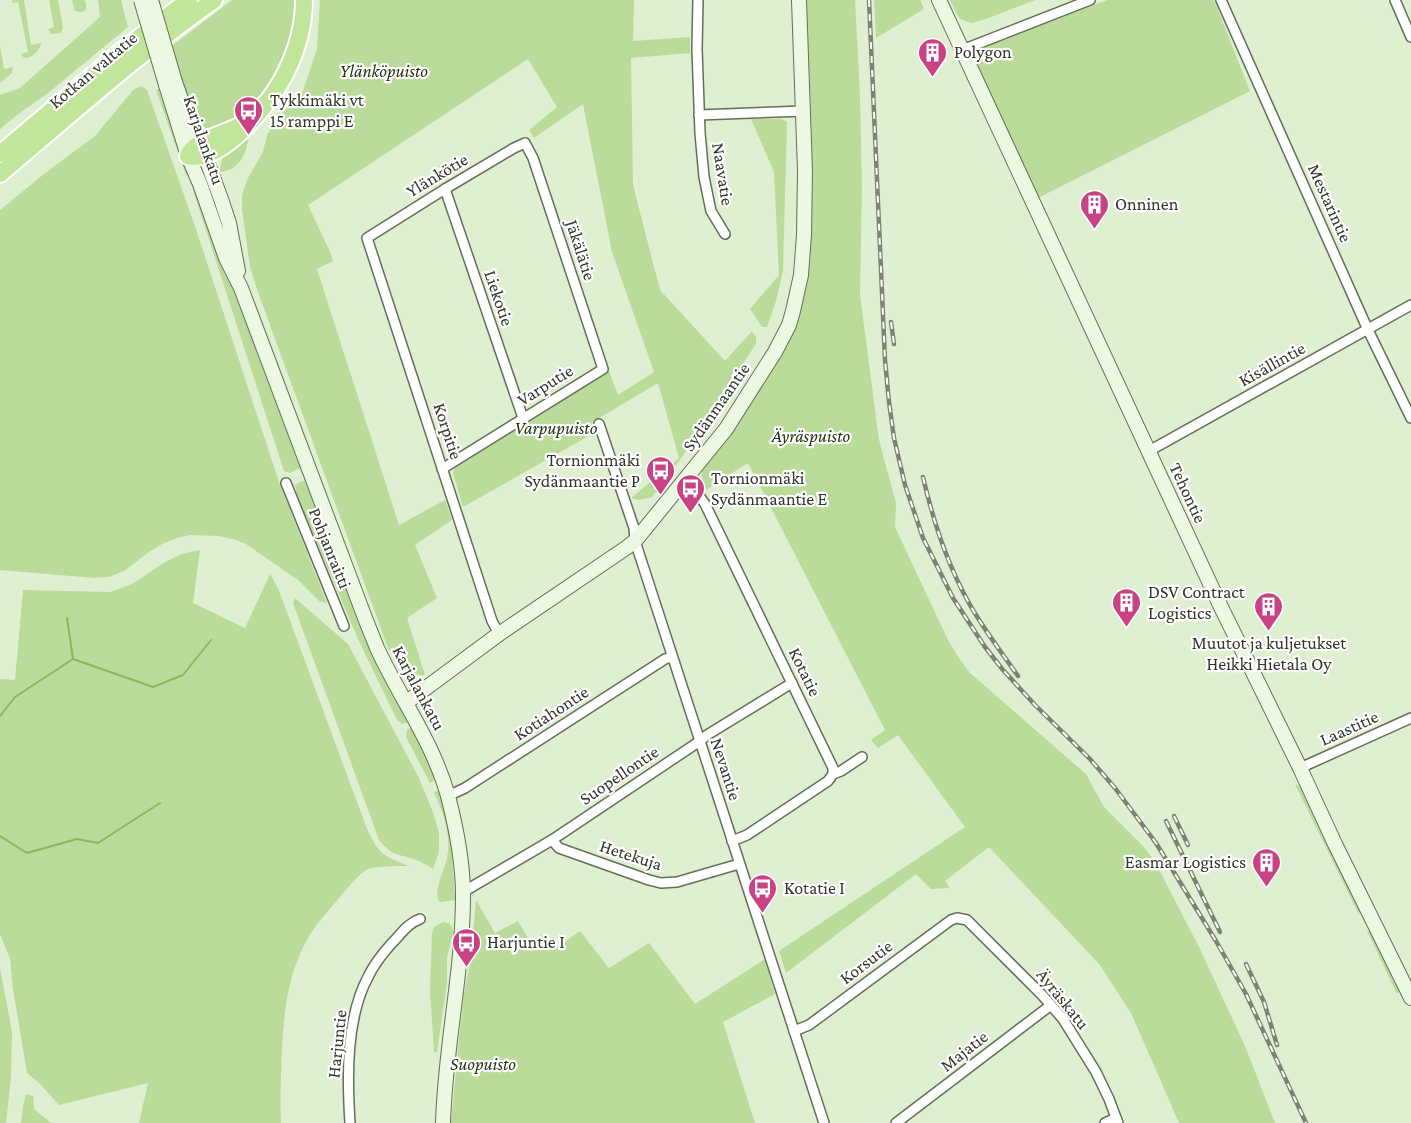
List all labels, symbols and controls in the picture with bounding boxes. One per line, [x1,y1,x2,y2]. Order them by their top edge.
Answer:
street label: Kotkan valtatie [45,27,141,113]
building icon: Polygon [917,36,949,78]
place label: Polygon [954,42,1012,62]
park label: Ylänköpuisto [340,61,428,81]
place label: Tykkimäki vt 15 ramppi E [270,90,365,131]
street label: Karjalankatu [179,93,229,188]
bus stop icon: Tykkimäki vt 15 ramppi E [233,94,265,136]
street label: Naavatie [708,141,738,207]
street label: Ylänkötie [403,149,471,201]
street label: Mestarintie [1304,161,1356,245]
building icon: Onninen [1078,188,1110,230]
place label: Onninen [1115,194,1179,214]
street label: Jäkälätie [561,215,600,283]
street label: Liekotie [480,268,518,329]
street label: Kisällintie [1235,338,1309,390]
street label: Sydänmaantie [678,359,754,455]
street label: Varputie [514,360,577,410]
street label: Korpitie [429,400,467,462]
park label: Varpupuisto [515,418,598,438]
park label: Äyräspuisto [771,426,850,446]
place label: Tornionmäki Sydänmaantie P [524,450,640,491]
bus stop icon: Tornionmäki Sydänmaantie P [645,454,677,496]
street label: Tehontie [1165,460,1211,526]
place label: Tornionmäki Sydänmaantie E [711,468,828,509]
bus stop icon: Tornionmäki Sydänmaantie E [674,472,706,514]
street label: Pohjanraitti [304,505,355,592]
place label: DSV Contract Logistics [1148,582,1246,623]
building icon: DSV Contract Logistics [1111,586,1143,628]
building icon: Muutot ja kuljetukset Heikki Hietala Oy [1253,590,1285,632]
place label: Muutot ja kuljetukset Heikki Hietala Oy [1192,633,1347,674]
street label: Karjalankatu [388,642,450,735]
street label: Kotatie [785,644,825,700]
street label: Kotiahontie [510,681,592,745]
street label: Laastitie [1317,706,1381,750]
street label: Nevantie [707,735,745,803]
street label: Suopellontie [576,741,662,809]
street label: Hetekuja [597,836,665,875]
building icon: Easmar Logistics [1251,846,1283,888]
place label: Easmar Logistics [1125,852,1246,872]
bus stop icon: Kotatie I [747,872,779,914]
place label: Kotatie I [784,878,845,898]
bus stop icon: Harjuntie I [450,926,482,968]
place label: Harjuntie I [487,932,565,953]
street label: Korsutie [836,936,896,988]
street label: Äyräskatu [1033,965,1094,1034]
street label: Harjuntie [323,1009,352,1079]
street label: Majatie [936,1026,992,1076]
park label: Suopuisto [450,1054,516,1074]

